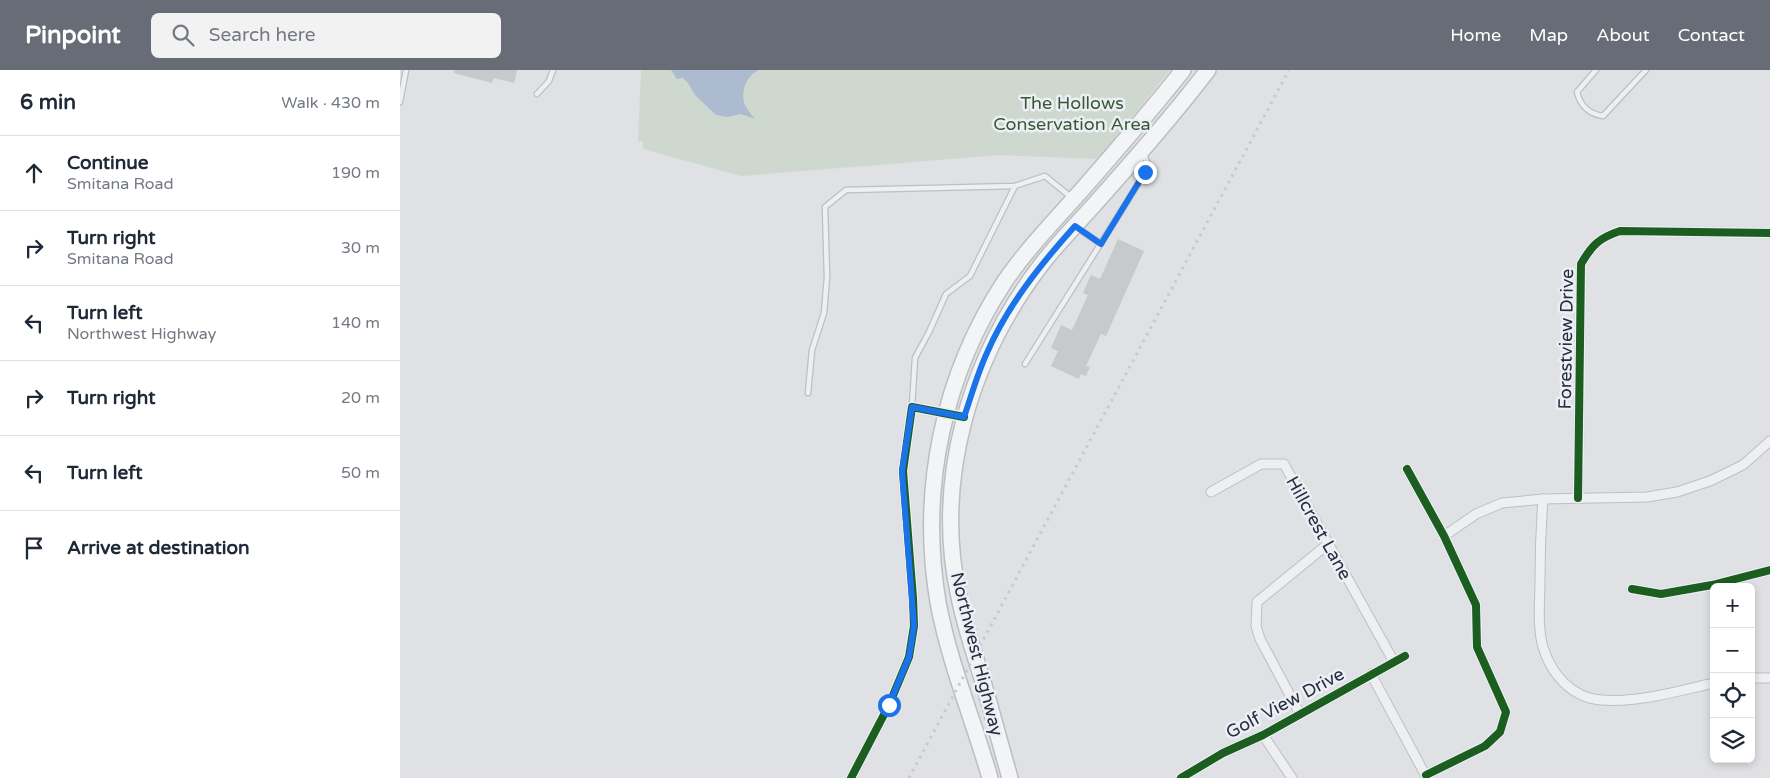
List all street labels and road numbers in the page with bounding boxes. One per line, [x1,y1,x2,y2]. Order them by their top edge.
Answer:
street label: Forestview Drive [1554,268,1578,410]
street label: Hillcrest Lane [1281,472,1357,584]
street label: Northwest Highway [946,570,1008,738]
street label: Golf View Drive [1222,663,1348,743]

